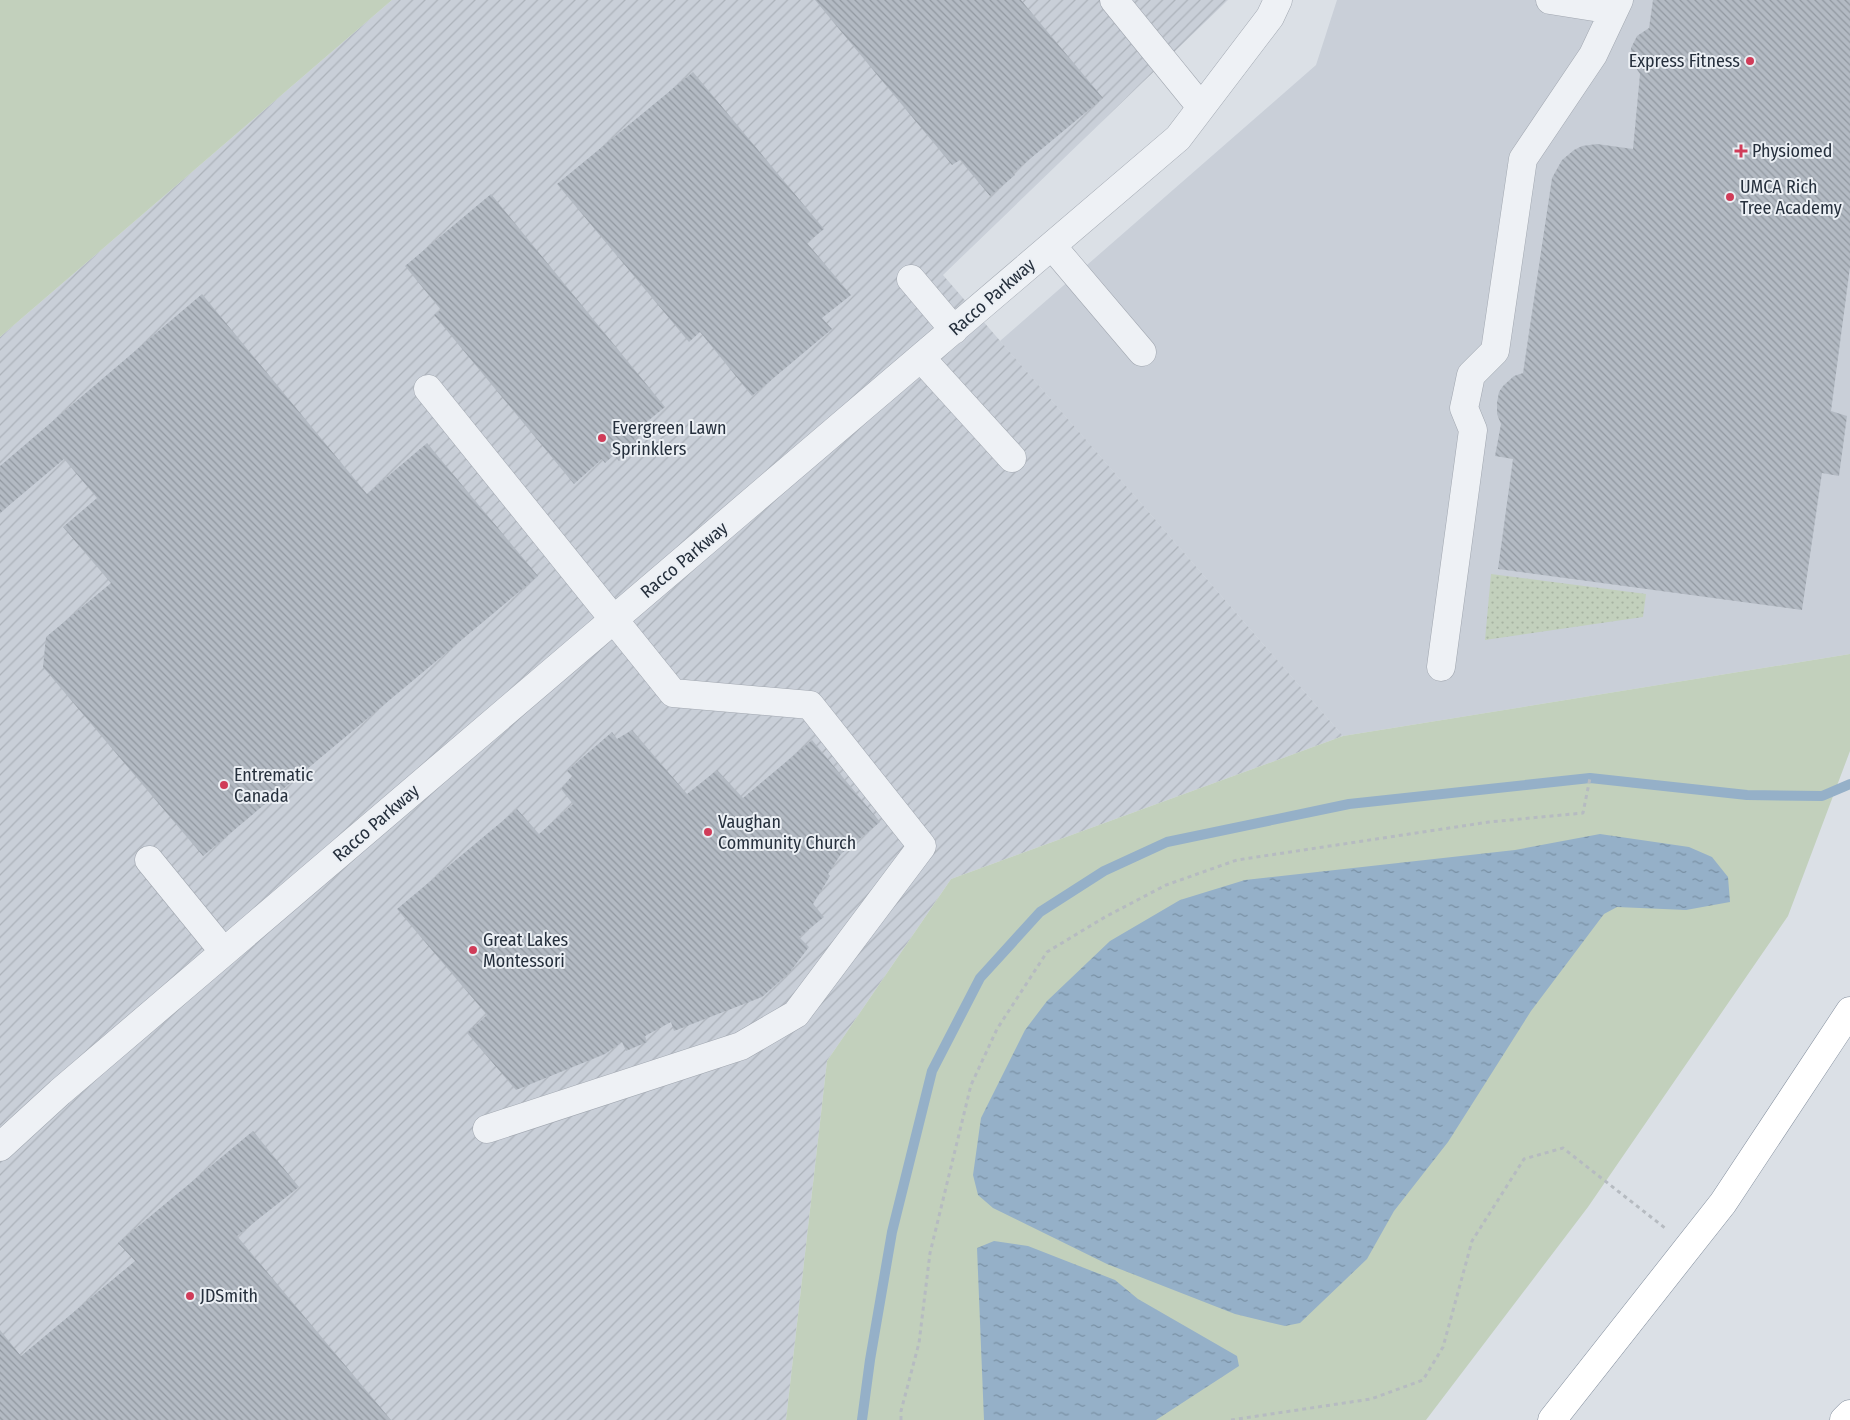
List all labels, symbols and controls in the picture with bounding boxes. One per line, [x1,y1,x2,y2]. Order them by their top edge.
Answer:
place label: Express Fitness [1629,50,1740,72]
marker: Express Fitness [1744,55,1756,67]
place label: Physiomed [1752,140,1832,162]
marker: Physiomed [1734,144,1748,158]
place label: UMCA Rich Tree Academy [1740,176,1842,219]
marker: UMCA Rich Tree Academy [1724,191,1736,203]
street label: Racco Parkway [944,254,1040,340]
place label: Evergreen Lawn Sprinklers [612,417,727,460]
marker: Evergreen Lawn Sprinklers [596,432,608,444]
street label: Racco Parkway [636,517,732,603]
place label: Entrematic Canada [234,764,313,807]
marker: Entrematic Canada [218,779,230,791]
street label: Racco Parkway [328,780,424,866]
place label: Vaughan Community Church [718,811,856,854]
marker: Vaughan Community Church [702,826,714,838]
place label: Great Lakes Montessori [483,929,569,972]
marker: Great Lakes Montessori [467,944,479,956]
place label: JDSmith [200,1285,258,1307]
marker: JDSmith [184,1290,196,1302]

